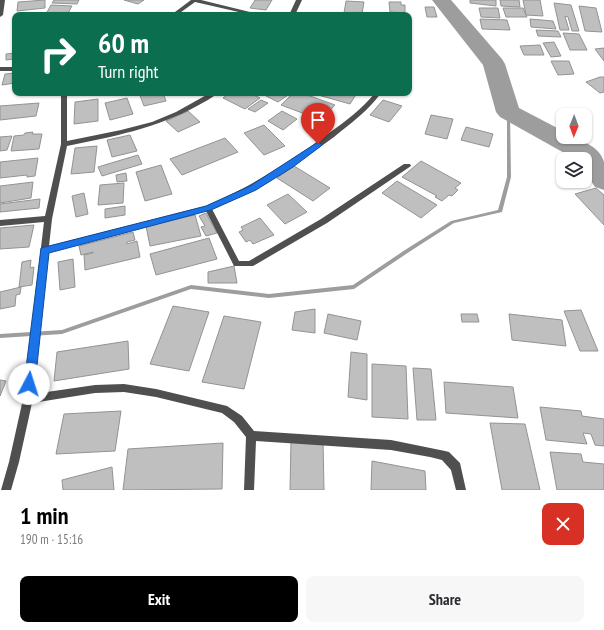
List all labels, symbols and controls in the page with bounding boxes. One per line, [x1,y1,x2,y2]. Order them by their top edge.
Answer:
text: 60 m [98,24,149,61]
icon: right [32,28,84,80]
text: Turn right [98,60,158,83]
pin [301,103,335,144]
north arrow [556,108,592,144]
map controls [556,108,592,188]
icon: arrive [307,109,329,131]
button: layers [556,152,592,188]
position arrow [8,363,50,405]
text: 1 min [20,500,68,531]
button: close [542,503,584,545]
text: 190 m · 15:16 [20,531,83,548]
button: Exit [20,576,298,622]
button: Share [306,576,584,622]

